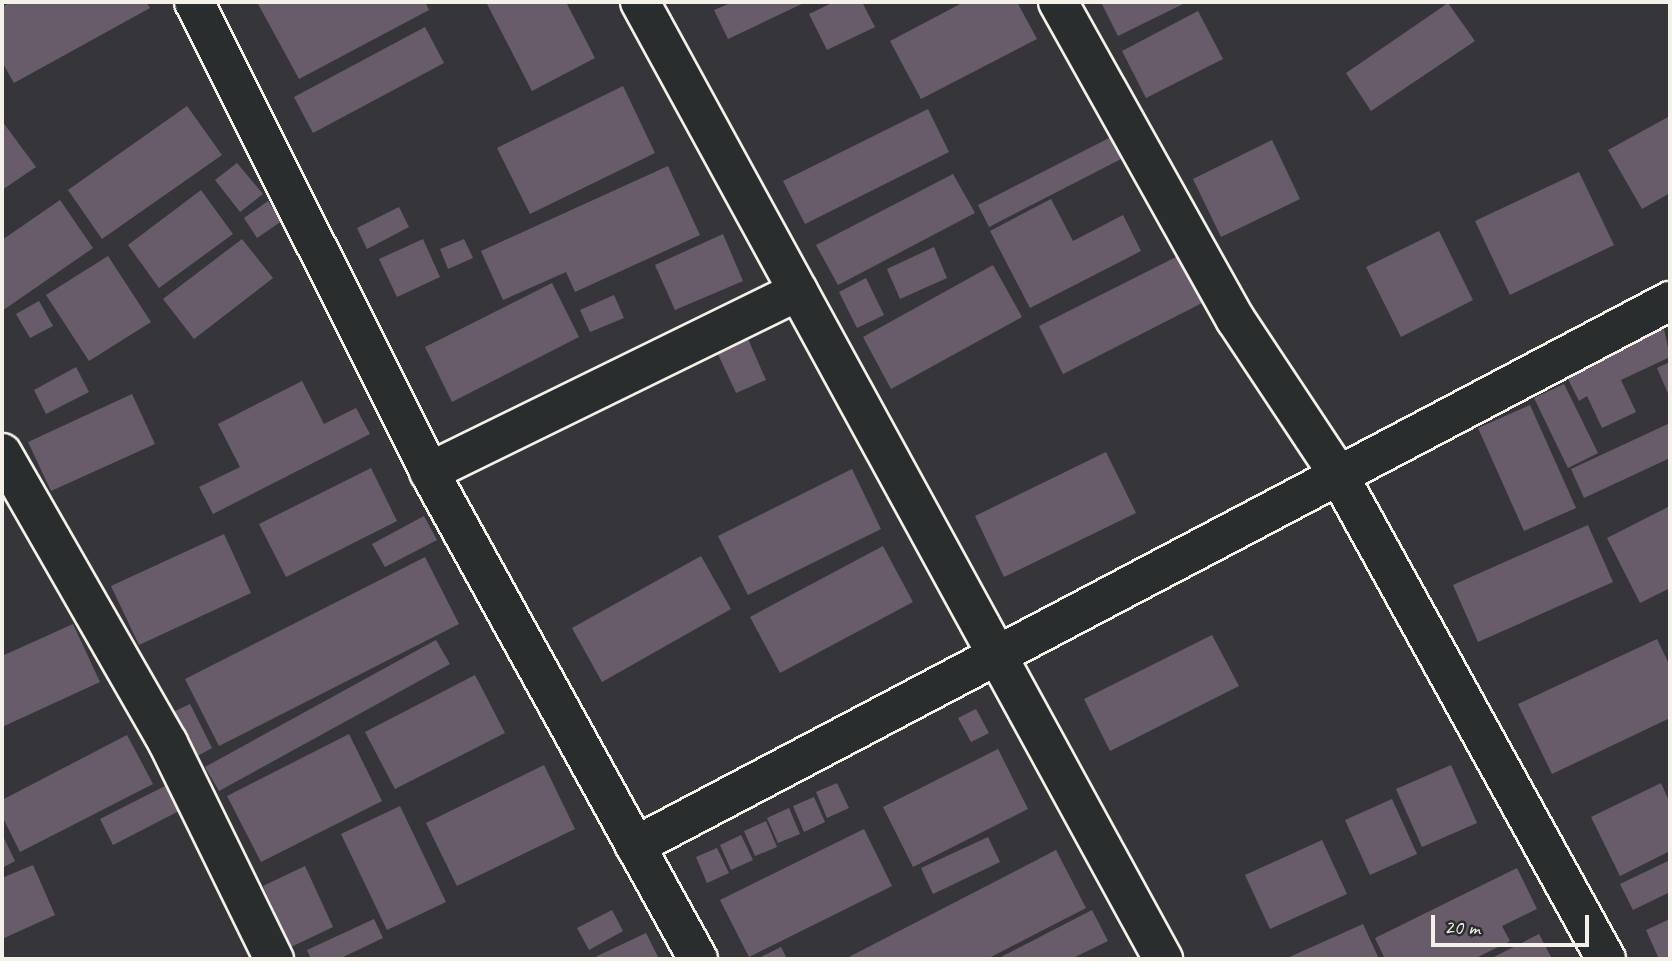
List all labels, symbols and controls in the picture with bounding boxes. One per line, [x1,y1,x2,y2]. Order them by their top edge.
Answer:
scale bar [1434,902,1592,946]
text: 20 m [1444,914,1480,940]

